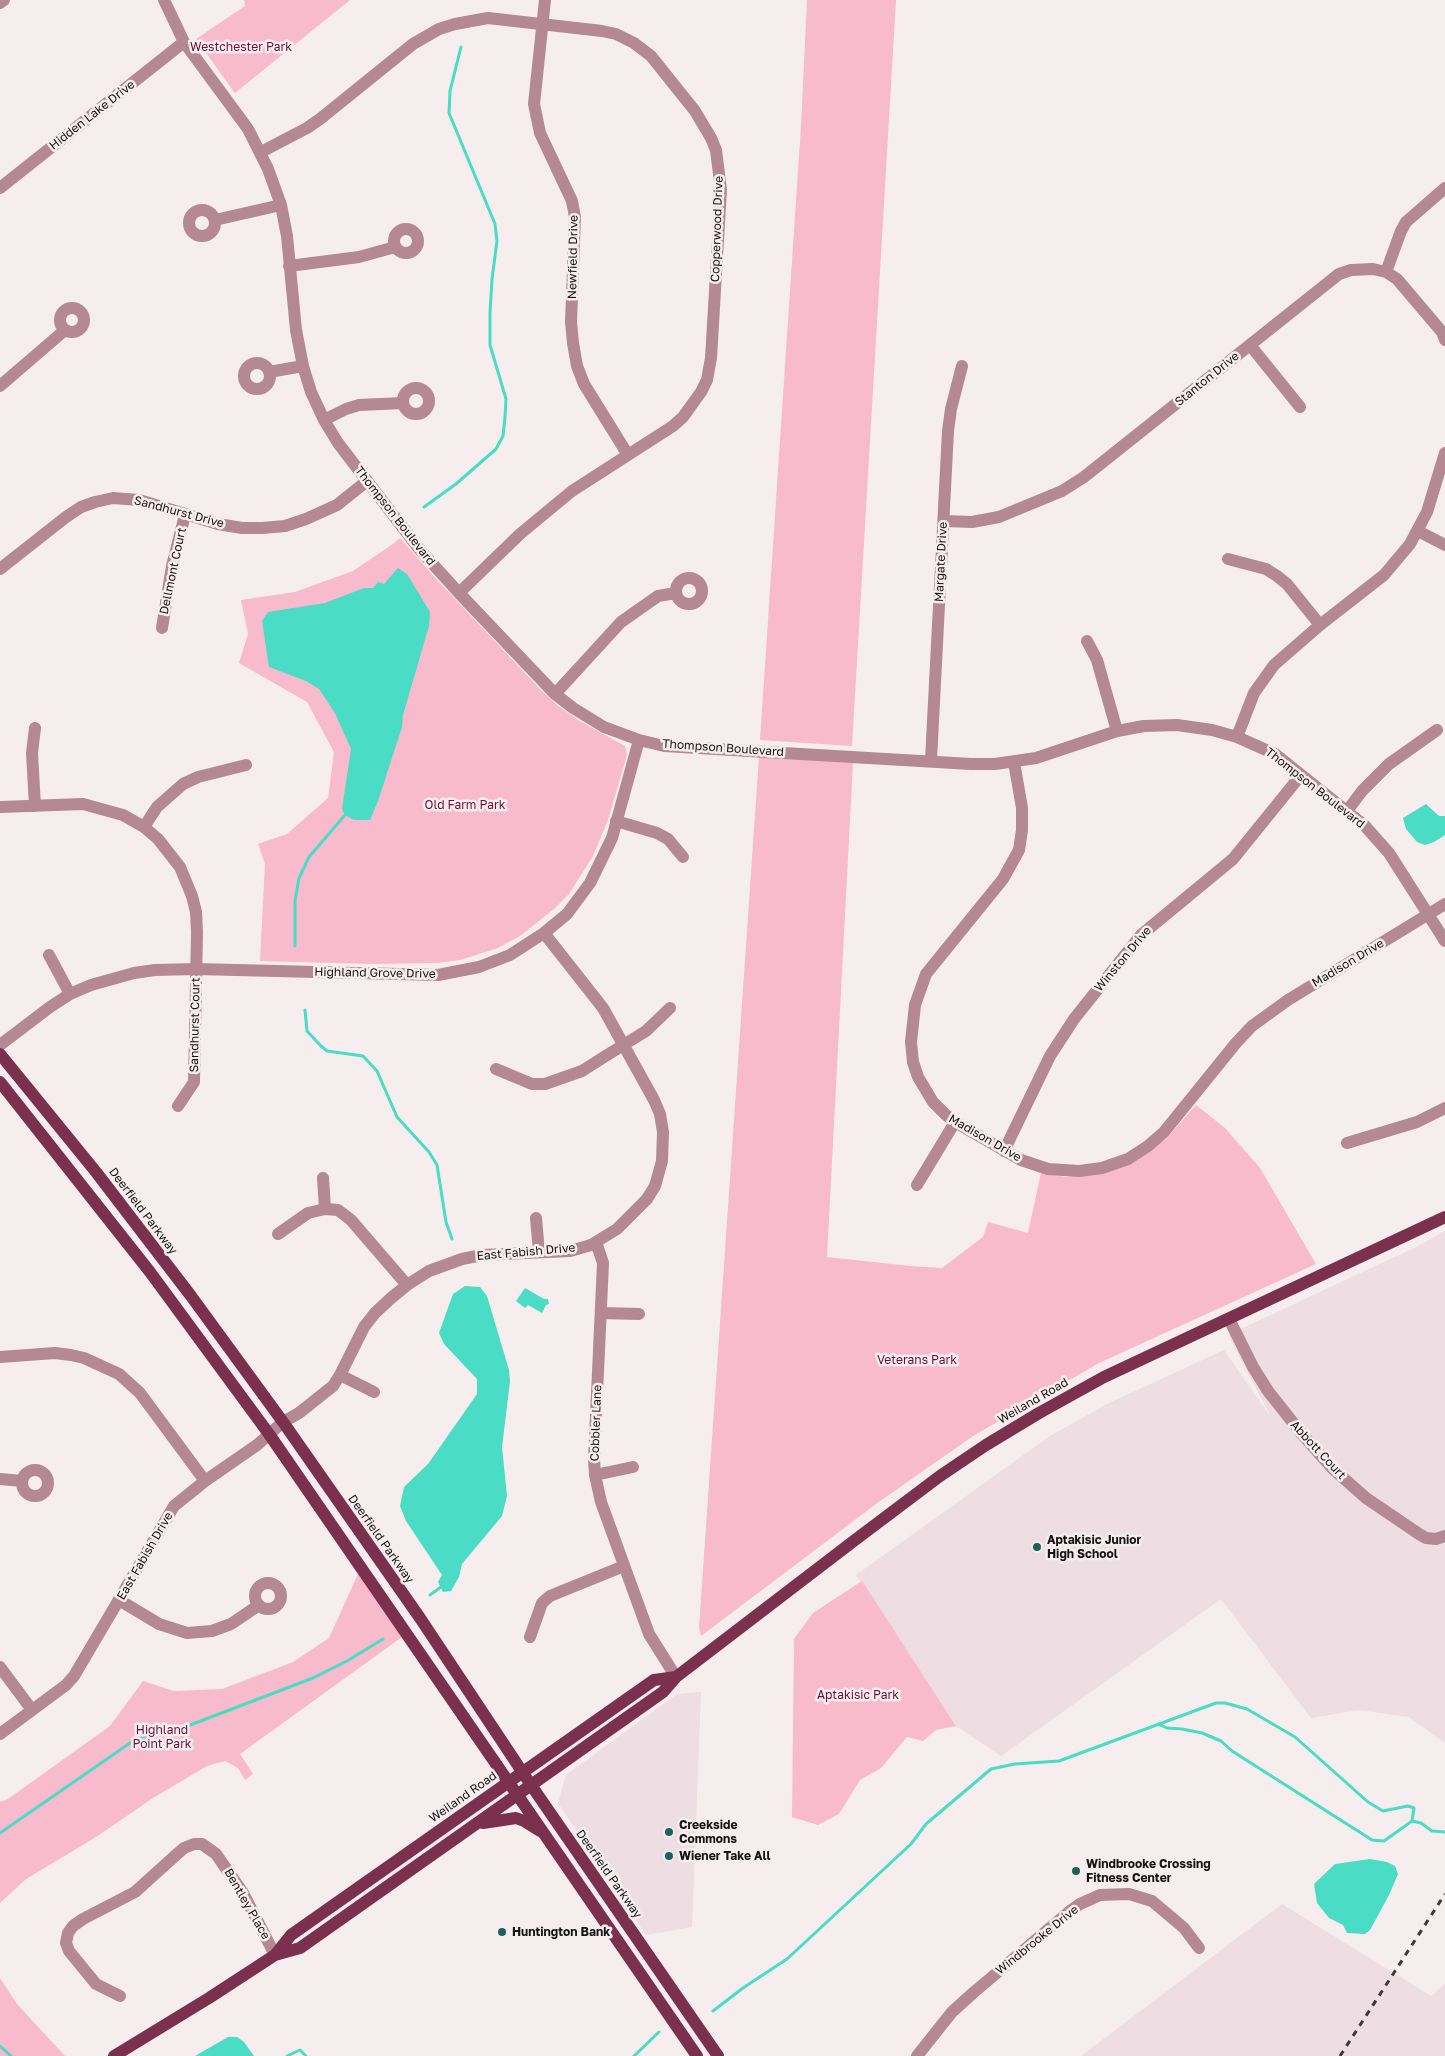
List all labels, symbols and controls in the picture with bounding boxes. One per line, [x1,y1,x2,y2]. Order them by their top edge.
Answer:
park label: Westchester Park [190,40,292,54]
street label: Hidden Lake Drive [46,77,138,153]
street label: Copperwood Drive [708,176,726,282]
street label: Newfield Drive [565,215,581,299]
street label: Stanton Drive [1172,349,1242,409]
street label: Thompson Boulevard [352,464,438,568]
street label: Sandhurst Drive [132,493,226,531]
street label: Margate Drive [932,522,950,602]
street label: Dellmont Court [157,526,189,616]
street label: Thompson Boulevard [662,737,784,759]
street label: Thompson Boulevard [1263,745,1367,831]
park label: Old Farm Park [425,798,505,812]
street label: Winston Drive [1092,924,1154,994]
street label: Madison Drive [1309,936,1387,990]
street label: Highland Grove Drive [314,965,436,981]
street label: Sandhurst Court [187,977,203,1073]
street label: Madison Drive [946,1111,1024,1165]
street label: Deerfield Parkway [106,1165,180,1257]
street label: East Fabish Drive [476,1241,576,1263]
park label: Veterans Park [877,1353,957,1367]
street label: Weiland Road [995,1375,1071,1427]
street label: Cobbler Lane [587,1384,605,1462]
street label: Abbott Court [1287,1418,1349,1482]
street label: Deerfield Parkway [345,1492,417,1586]
street label: East Fabish Drive [114,1510,176,1602]
place label: Aptakisic Junior High School [1047,1533,1141,1561]
marker: Aptakisic Junior High School [1031,1541,1043,1553]
park label: Aptakisic Park [817,1688,899,1702]
park label: Highland Point Park [132,1723,192,1751]
street label: Weiland Road [427,1768,499,1826]
place label: Creekside Commons [679,1818,738,1846]
marker: Creekside Commons [663,1826,675,1838]
street label: Deerfield Parkway [573,1827,645,1921]
place label: Wiener Take All [679,1849,770,1863]
marker: Wiener Take All [663,1850,675,1862]
place label: Windbrooke Crossing Fitness Center [1086,1857,1211,1885]
marker: Windbrooke Crossing Fitness Center [1070,1865,1082,1877]
street label: Bentley Place [221,1866,273,1942]
street label: Windbrooke Drive [993,1902,1081,1978]
place label: Huntington Bank [512,1925,610,1939]
marker: Huntington Bank [496,1926,508,1938]

